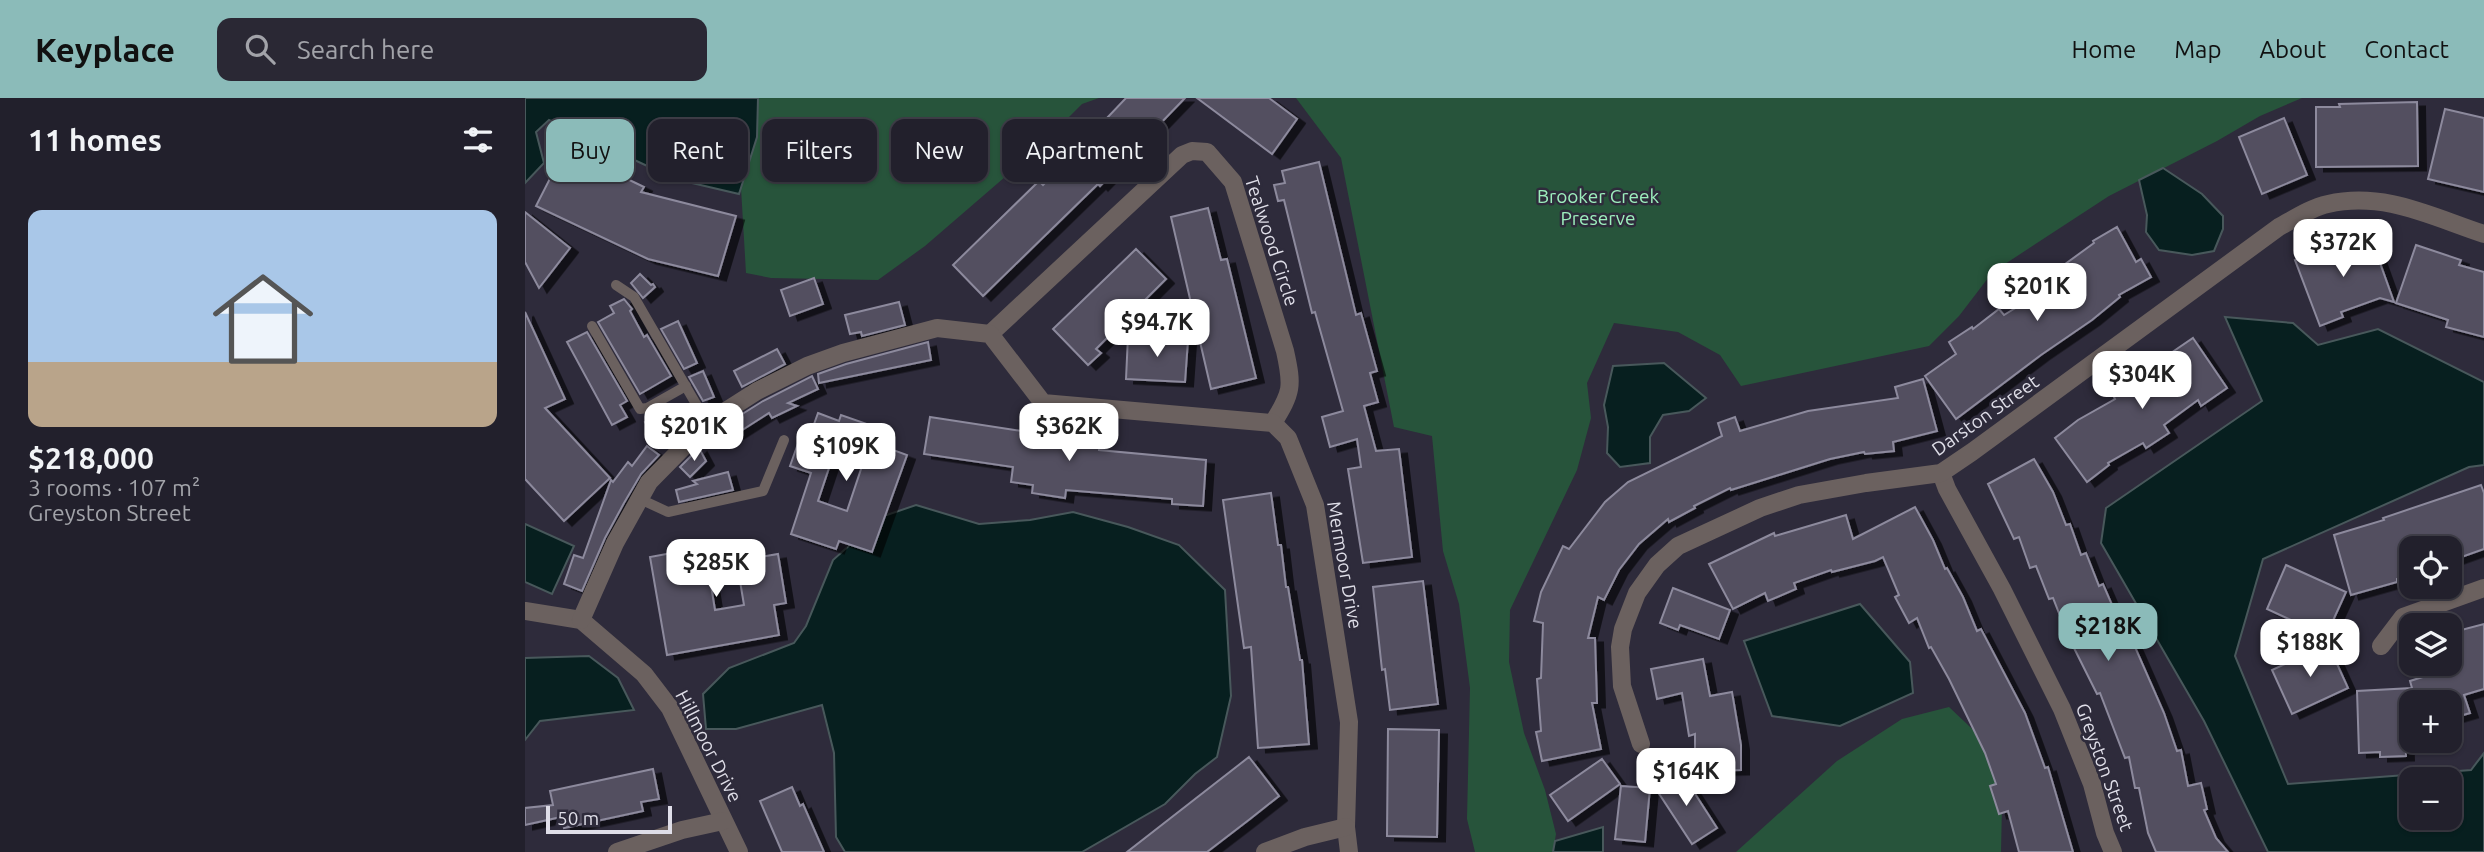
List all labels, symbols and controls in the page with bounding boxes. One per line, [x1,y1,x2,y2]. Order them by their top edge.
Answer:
search box [217,18,707,81]
icon: search [241,30,279,68]
text: Keyplace [35,31,175,68]
text: Search here [297,35,434,64]
text: Home [2071,36,2136,63]
text: Map [2174,36,2221,63]
text: About [2259,36,2326,63]
text: Contact [2364,36,2449,63]
chip: Buy [546,119,634,182]
chip: Rent [648,119,748,182]
chip: Filters [762,119,877,182]
chip: New [891,119,988,182]
chip: Apartment [1002,119,1167,182]
icon: filters [459,121,497,159]
text: 11 homes [28,123,162,157]
street label: Tealwood Circle [1241,173,1303,309]
park label: Brooker Creek Preserve [1537,185,1659,229]
pin: $372K [2294,220,2392,279]
text: $372K [2309,229,2377,254]
icon: home [200,256,326,382]
pin: $201K [1988,264,2086,323]
text: $201K [2003,273,2071,298]
pin: $94.7K [1100,300,1214,359]
text: $94.7K [1121,309,1193,334]
pin: $304K [2093,352,2191,411]
text: $304K [2108,361,2176,386]
street label: Darston Street [1927,370,2043,460]
pin: $201K [645,404,743,463]
pin: $362K [1020,404,1118,463]
text: $201K [660,413,728,438]
text: $362K [1035,413,1103,438]
pin: $109K [797,424,895,483]
text: $109K [812,433,880,458]
text: $218,000 [28,441,154,475]
text: 3 rooms · 107 m² [28,475,200,500]
street label: Mermoor Drive [1323,499,1367,631]
text: Greyston Street [28,500,191,525]
map controls [2399,536,2462,830]
button: locate [2399,536,2462,599]
pin: $285K [667,540,765,599]
text: $285K [682,549,750,574]
pin: $218K [2059,603,2157,663]
text: $218K [2074,613,2142,638]
button: layers [2399,613,2462,676]
pin: $188K [2261,620,2359,679]
text: $188K [2276,629,2344,654]
street label: Hillmoor Drive [671,686,747,806]
button: + [2399,690,2462,753]
street label: Greyston Street [2072,700,2139,834]
pin: $164K [1637,748,1735,808]
text: $164K [1652,758,1720,783]
button: − [2399,767,2462,830]
scale bar [546,803,672,835]
text: 50 m [557,807,599,829]

